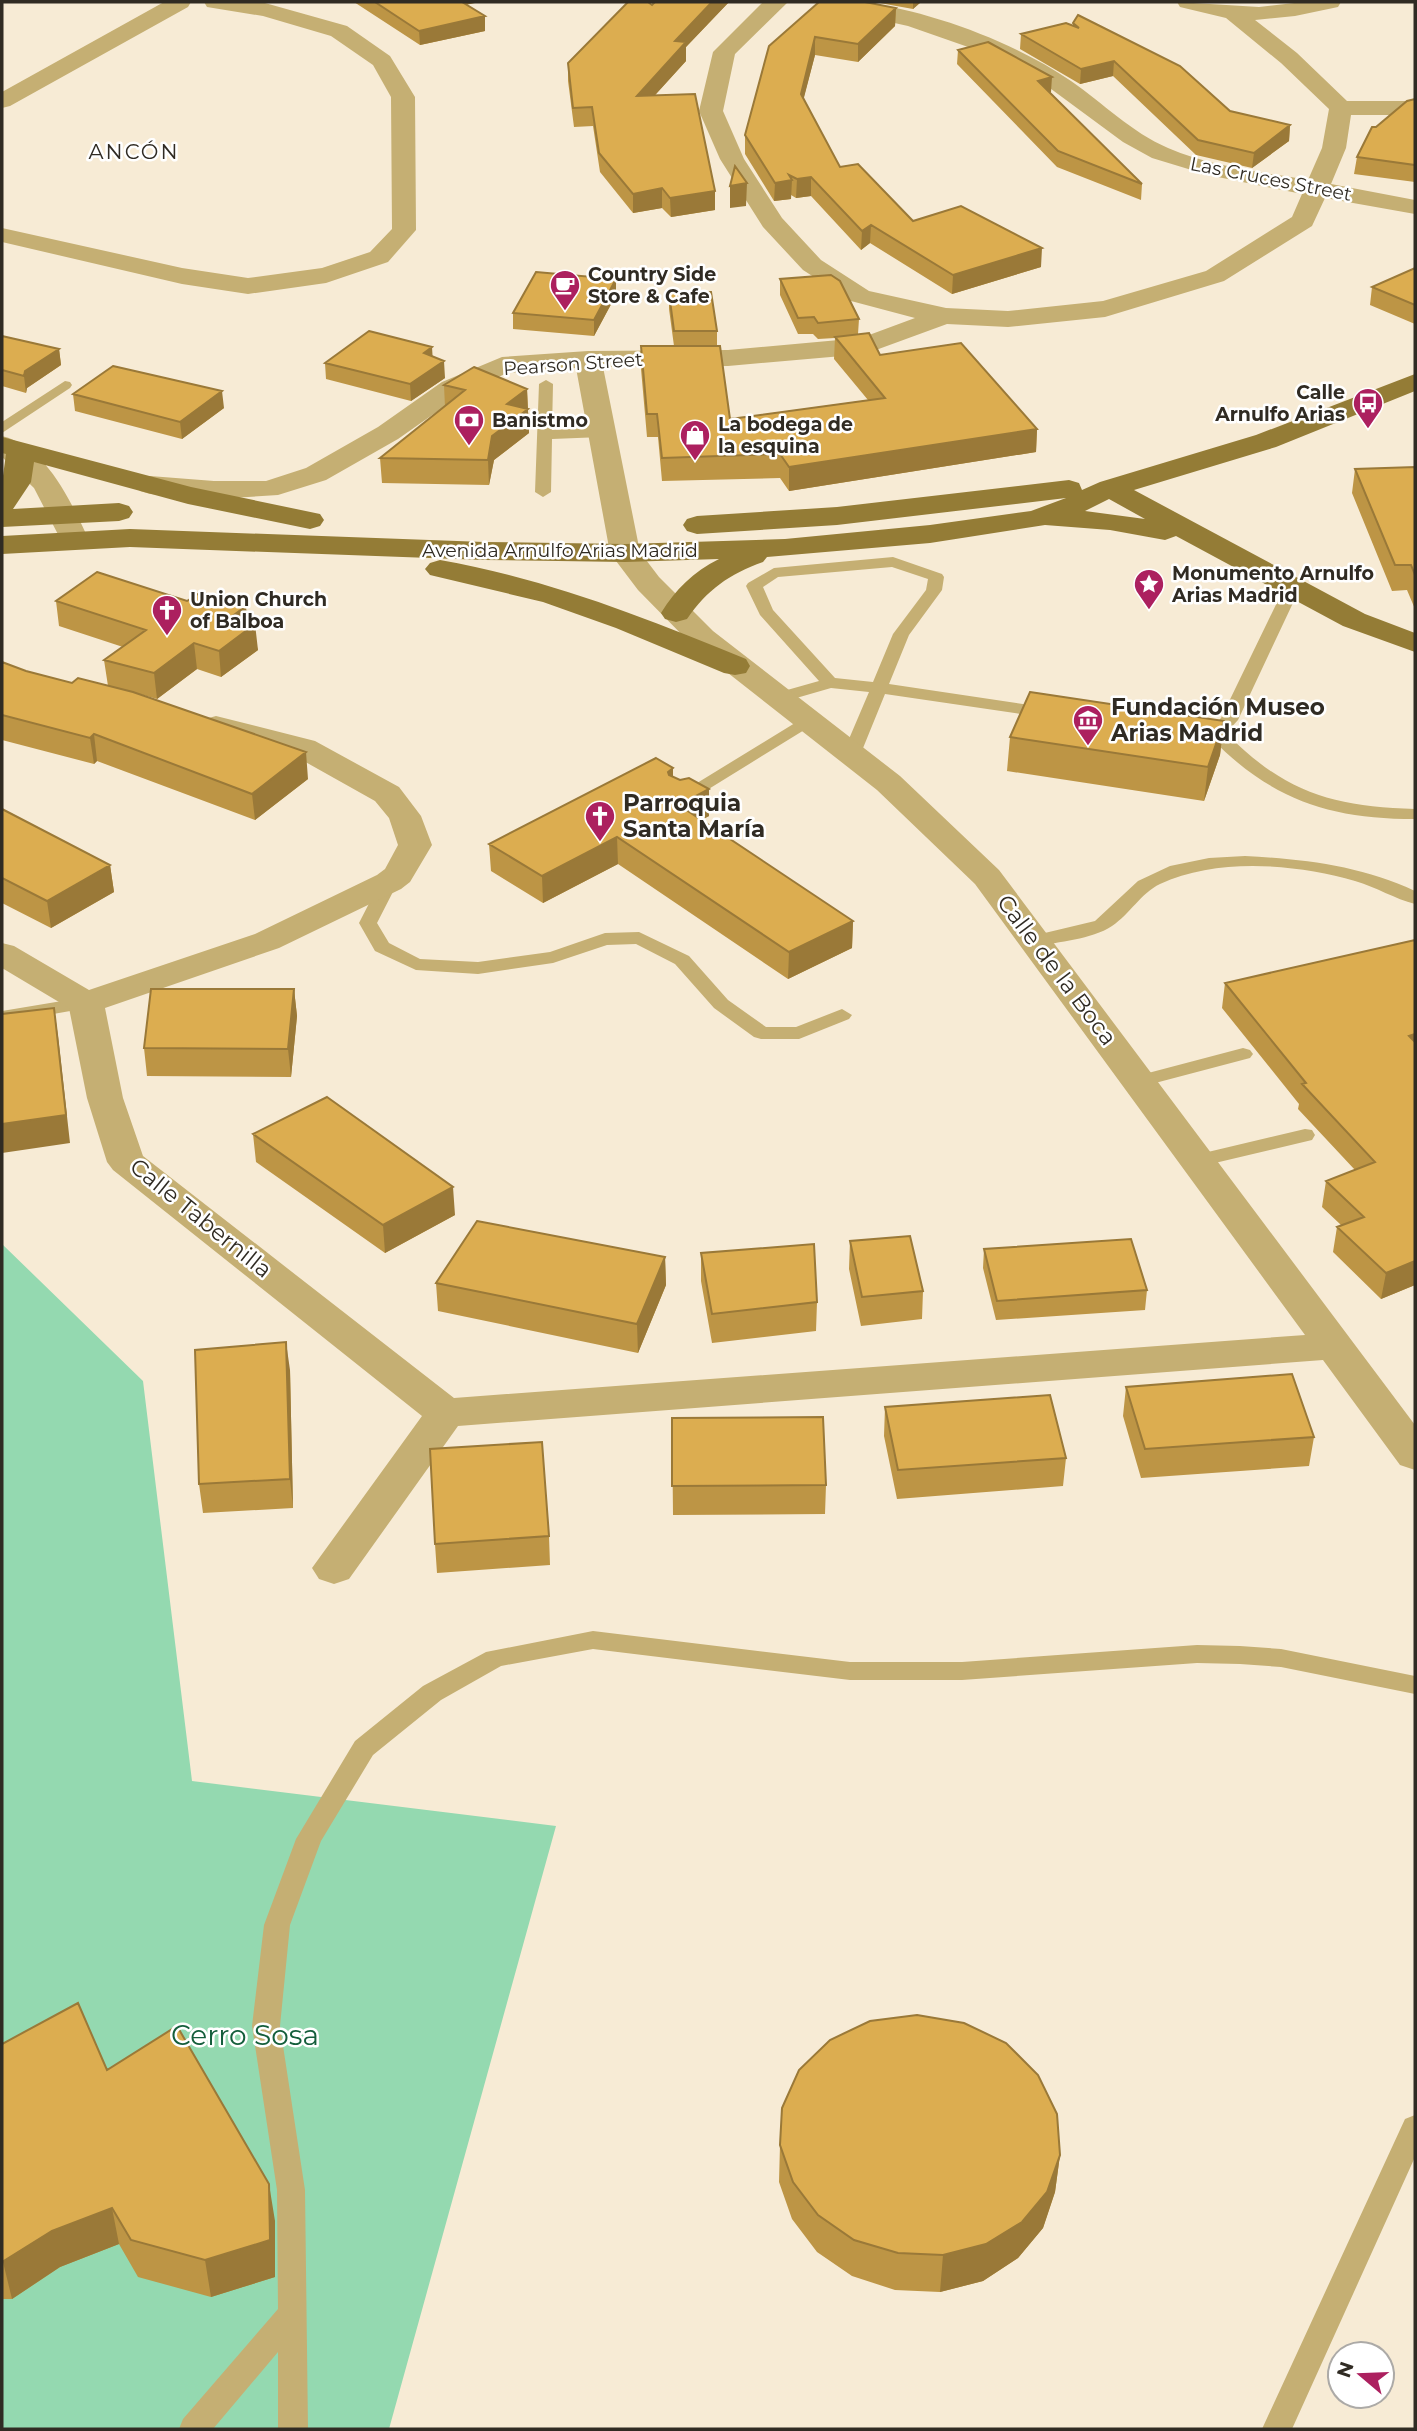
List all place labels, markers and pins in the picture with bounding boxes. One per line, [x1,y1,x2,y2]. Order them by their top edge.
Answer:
place label: Country Side Store & Cafe [588,263,716,308]
cafe icon: Country Side Store & Cafe [548,268,582,312]
place label: Calle Arnulfo Arias [1214,381,1345,426]
bus stop icon: Calle Arnulfo Arias [1351,386,1385,430]
bank icon: Banistmo [452,403,486,447]
place label: Banistmo [492,409,588,432]
place label: La bodega de la esquina [718,413,853,458]
shop icon: La bodega de la esquina [678,418,712,462]
place label: Monumento Arnulfo Arias Madrid [1171,562,1374,607]
place icon: Monumento Arnulfo Arias Madrid [1132,567,1166,611]
place label: Union Church of Balboa [190,588,327,633]
church icon: Union Church of Balboa [150,593,184,637]
place label: Fundación Museo Arias Madrid [1110,693,1325,747]
museum icon: Fundación Museo Arias Madrid [1071,703,1105,747]
place label: Parroquia Santa María [623,789,765,843]
church icon: Parroquia Santa María [583,799,617,843]

